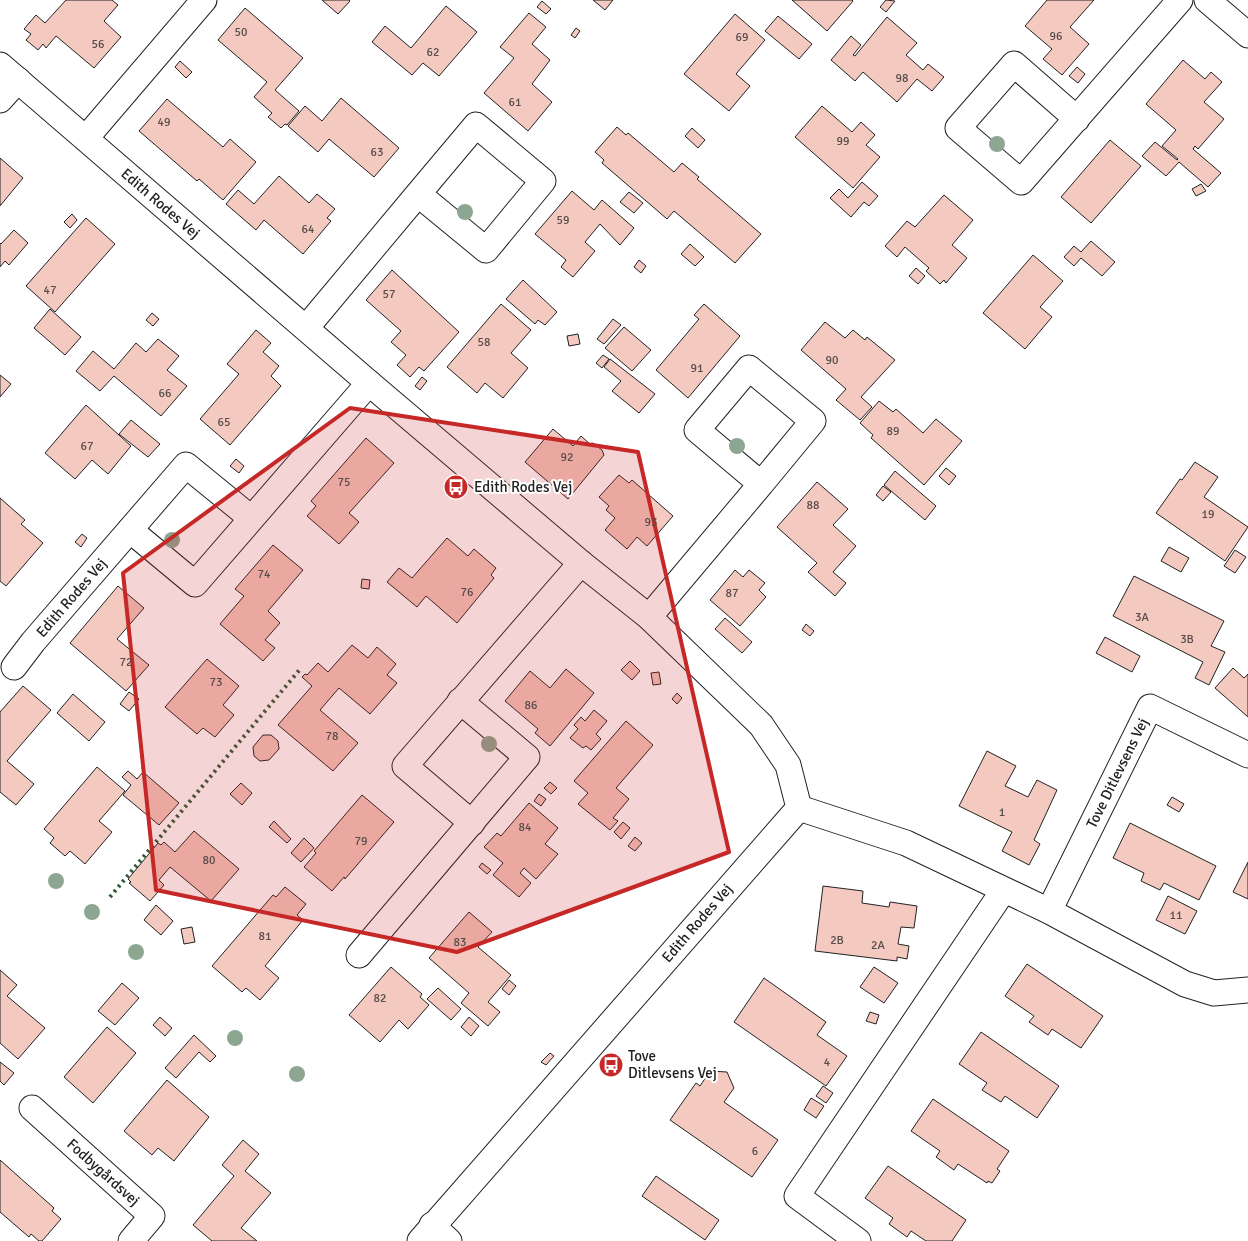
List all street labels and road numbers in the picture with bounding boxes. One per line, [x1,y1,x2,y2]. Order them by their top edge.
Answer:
street label: Edith Rodes Vej [117,164,204,242]
street label: Edith Rodes Vej [32,555,110,641]
street label: Tove Ditlevsens Vej [1083,715,1152,831]
street label: Edith Rodes Vej [658,880,736,966]
street label: Fodbygårdsvej [63,1135,143,1210]

